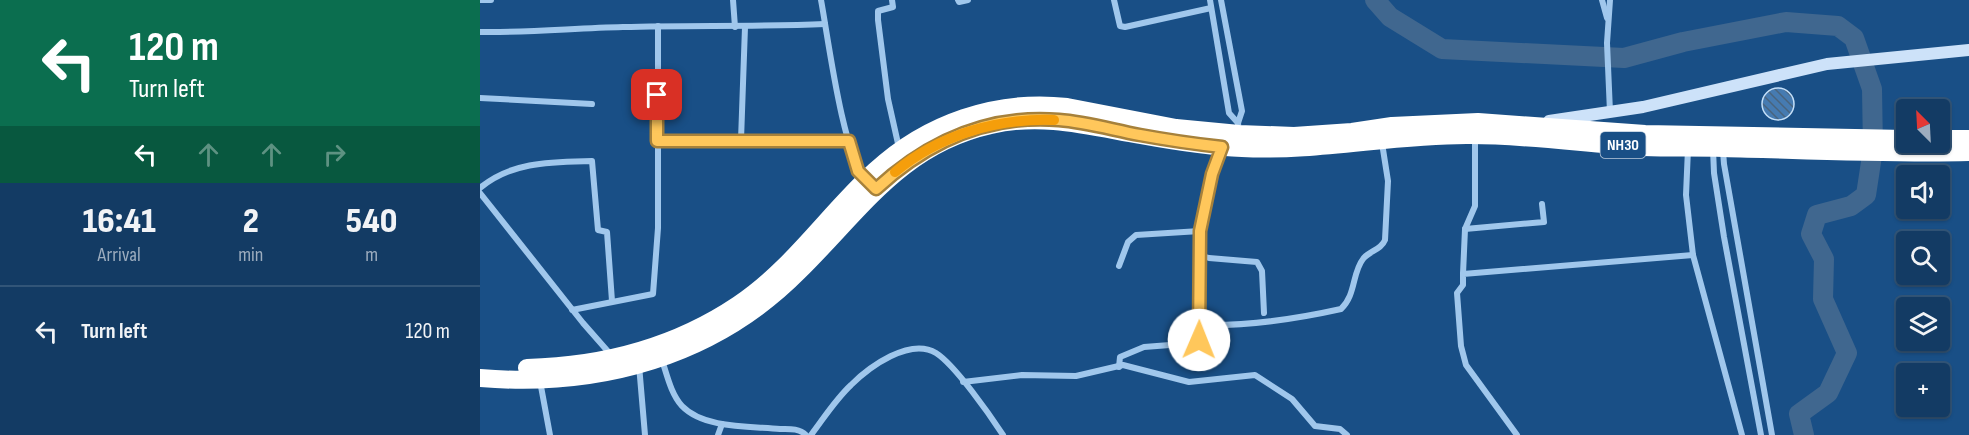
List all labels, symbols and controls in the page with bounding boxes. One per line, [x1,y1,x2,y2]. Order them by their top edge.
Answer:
text: 120 m [129,22,219,73]
icon: left [30,24,108,102]
pin [631,69,682,120]
text: Turn left [129,73,205,105]
icon: arrive [640,78,673,111]
north arrow [1896,99,1950,153]
map controls [1896,99,1950,417]
road number: NH30 [1600,132,1646,158]
icon: left [129,138,162,171]
icon: ahead [192,138,225,171]
icon: ahead [255,138,288,171]
icon: right [318,138,351,171]
button: sound [1896,165,1950,219]
text: 16:41 [83,200,156,243]
text: 2 [243,200,259,243]
text: 540 [346,200,397,243]
button: search [1896,231,1950,285]
text: Arrival [98,243,141,267]
text: min [238,243,263,267]
text: m [365,243,378,267]
button: layers [1896,297,1950,351]
position arrow [1167,308,1231,372]
icon: left [30,315,63,348]
text: Turn left [81,318,147,345]
text: 120 m [406,318,450,345]
button: + [1896,363,1950,417]

